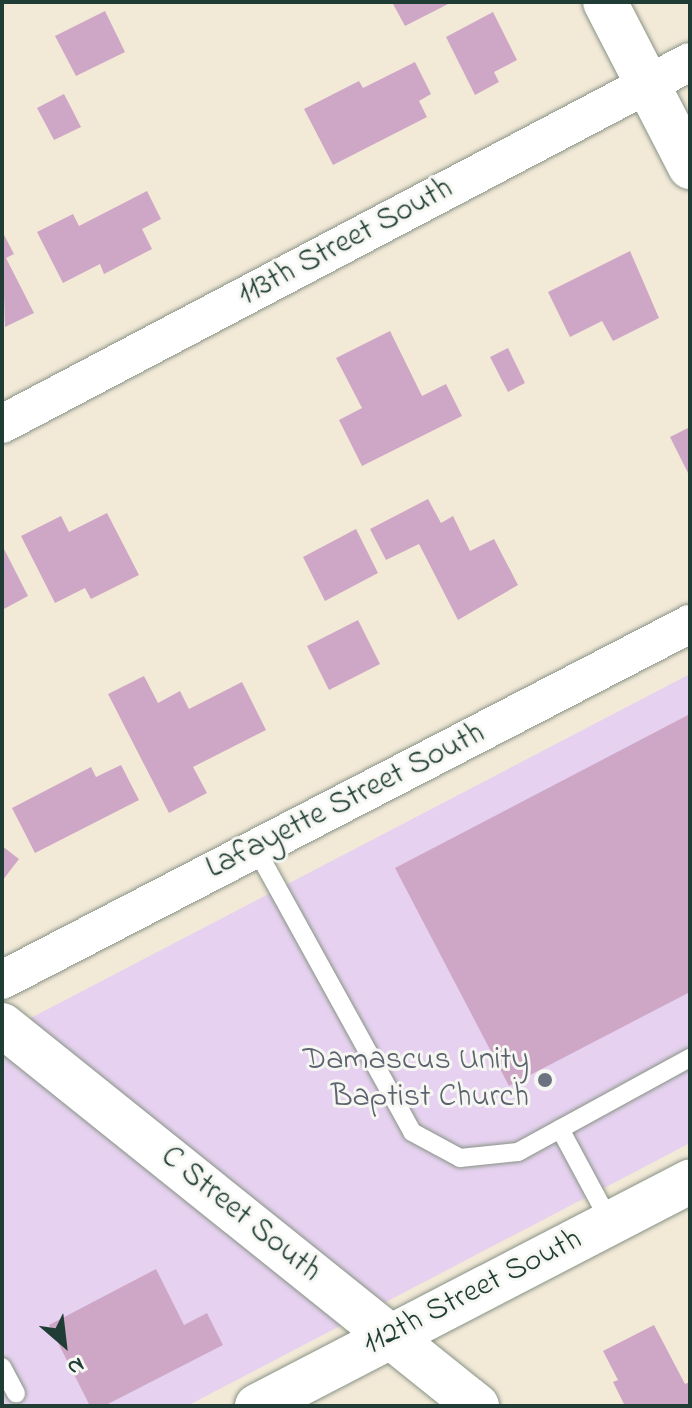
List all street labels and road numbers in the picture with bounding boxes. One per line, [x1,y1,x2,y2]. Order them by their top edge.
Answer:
street label: 113th Street South [232,170,460,316]
street label: Lafayette Street South [200,715,492,889]
street label: C Street South [152,1139,328,1291]
street label: 112th Street South [357,1221,589,1365]

